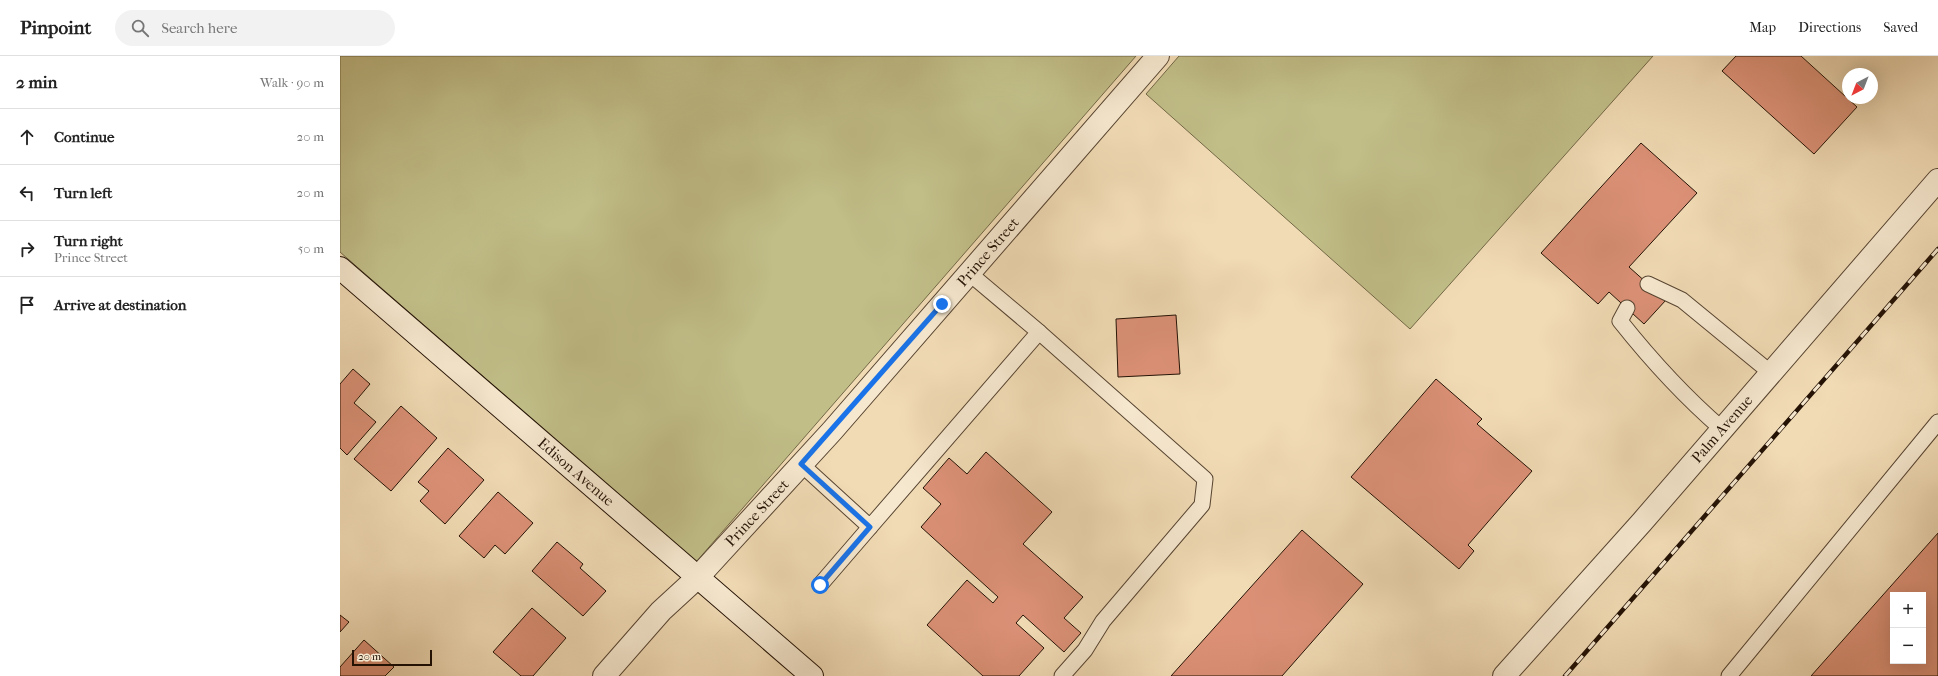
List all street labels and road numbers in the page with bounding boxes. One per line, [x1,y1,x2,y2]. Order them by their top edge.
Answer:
street label: Prince Street [953,213,1023,290]
street label: Palm Avenue [1688,391,1757,467]
street label: Edison Avenue [534,434,618,510]
street label: Prince Street [721,475,793,550]

